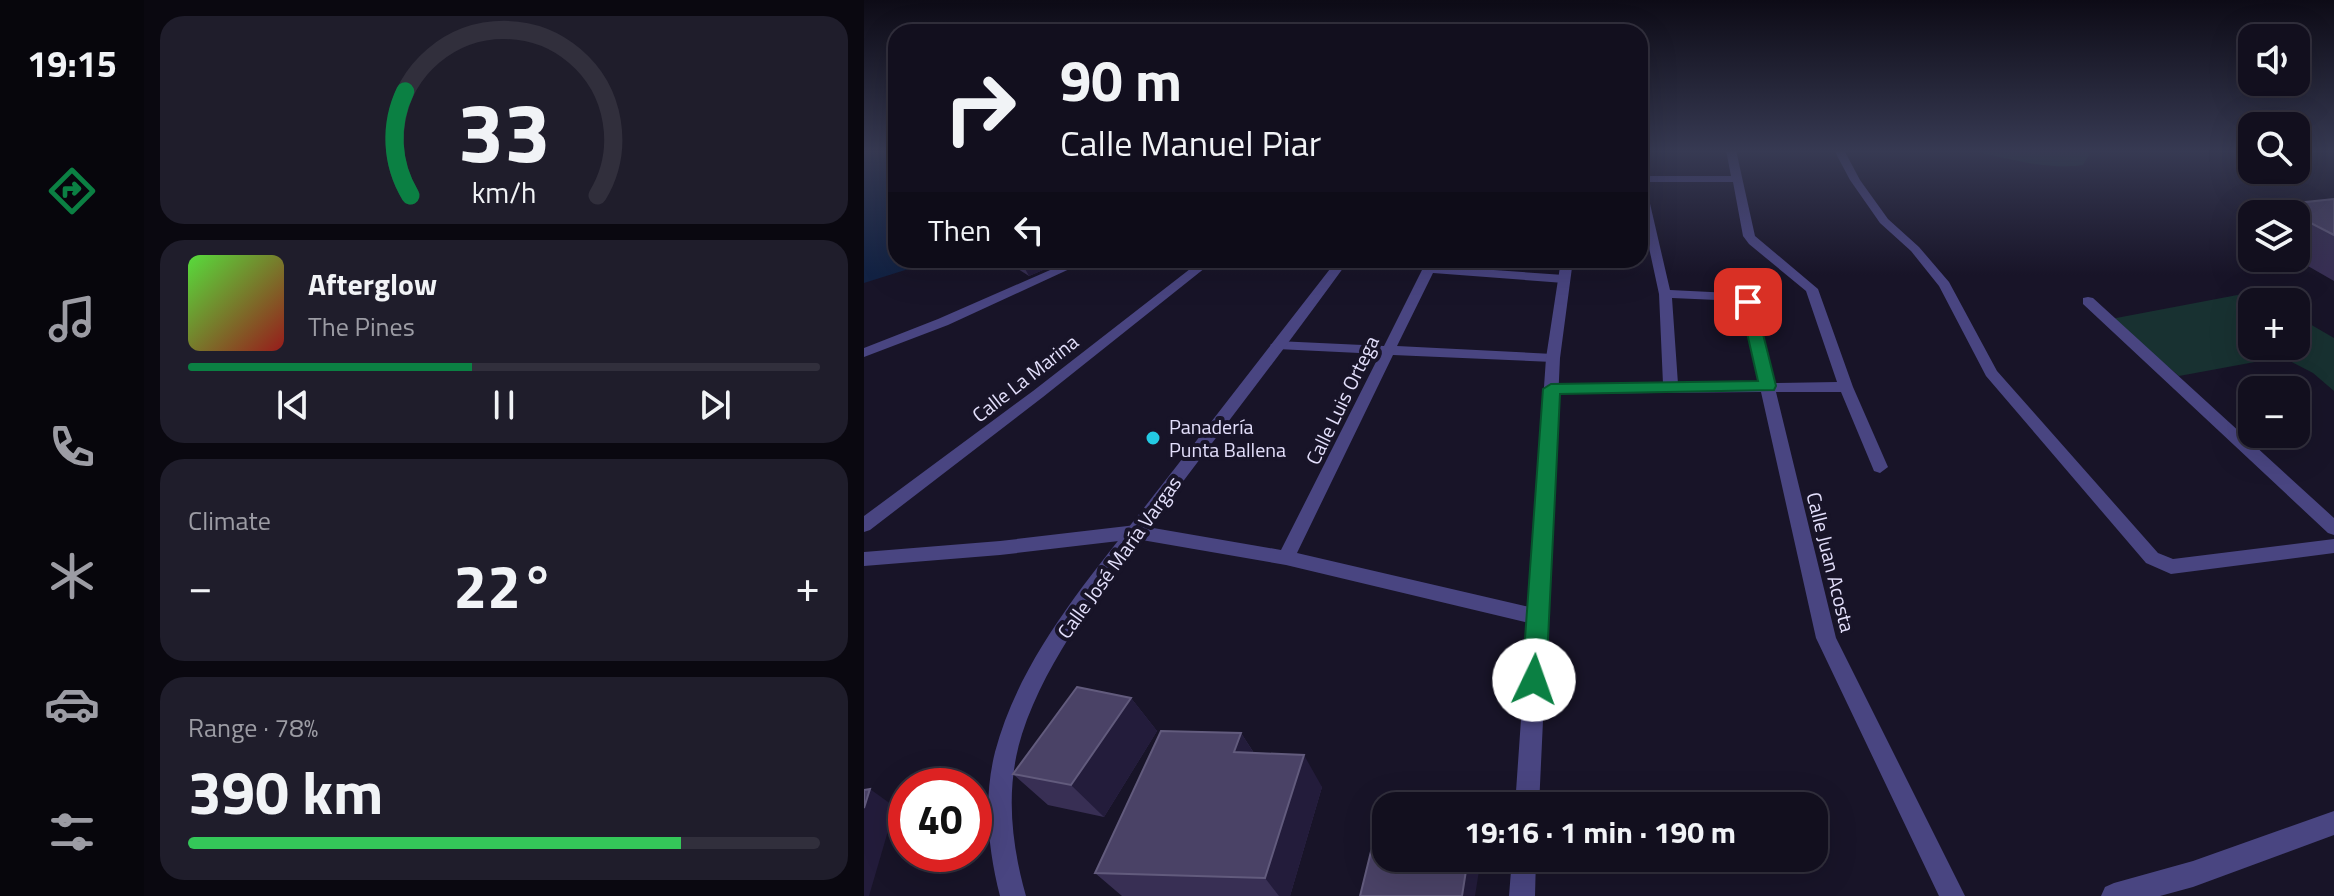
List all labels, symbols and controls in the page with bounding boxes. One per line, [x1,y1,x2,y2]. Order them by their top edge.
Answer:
map controls [2238,24,2310,448]
button: sound [2238,24,2310,96]
text: 19:15 [27,36,117,91]
text: 90 m [1060,38,1182,123]
icon: right [928,56,1032,160]
text: 33 [457,68,551,194]
button: search [2238,112,2310,184]
text: Calle Manuel Piar [1060,115,1321,170]
icon: directions [44,163,100,219]
text: km/h [472,171,536,214]
button: layers [2238,200,2310,272]
text: Then [928,207,991,253]
icon: left [1007,208,1051,252]
text: Afterglow [308,261,437,307]
pin [1714,268,1782,336]
icon: arrive [1726,280,1770,324]
button: + [2238,288,2310,360]
icon: music [44,291,100,347]
text: The Pines [308,307,415,346]
street label: Calle La Marina [965,327,1085,429]
street label: Calle Luis Ortega [1297,330,1387,470]
button: − [2238,376,2310,448]
icon: previous [271,383,315,427]
icon: pause [482,383,526,427]
icon: next [693,383,737,427]
place label: Panadería Punta Ballena [1169,411,1286,465]
icon: phone [44,419,100,475]
marker: Panadería Punta Ballena [1144,429,1162,447]
street label: Calle José María Vargas [1049,469,1189,645]
street label: Calle Juan Acosta [1799,489,1863,635]
text: Climate [188,501,271,540]
text: 22° [454,540,554,631]
icon: climate [44,548,100,604]
text: − [188,552,213,619]
text: + [795,552,820,619]
position arrow [1492,638,1576,722]
icon: car [44,676,100,732]
text: Range · 78% [188,708,318,747]
text: 390 km [188,746,383,837]
speed limit sign: 40 [888,768,992,872]
icon: filters [44,804,100,860]
text: 19:16 · 1 min · 190 m [1464,809,1736,855]

